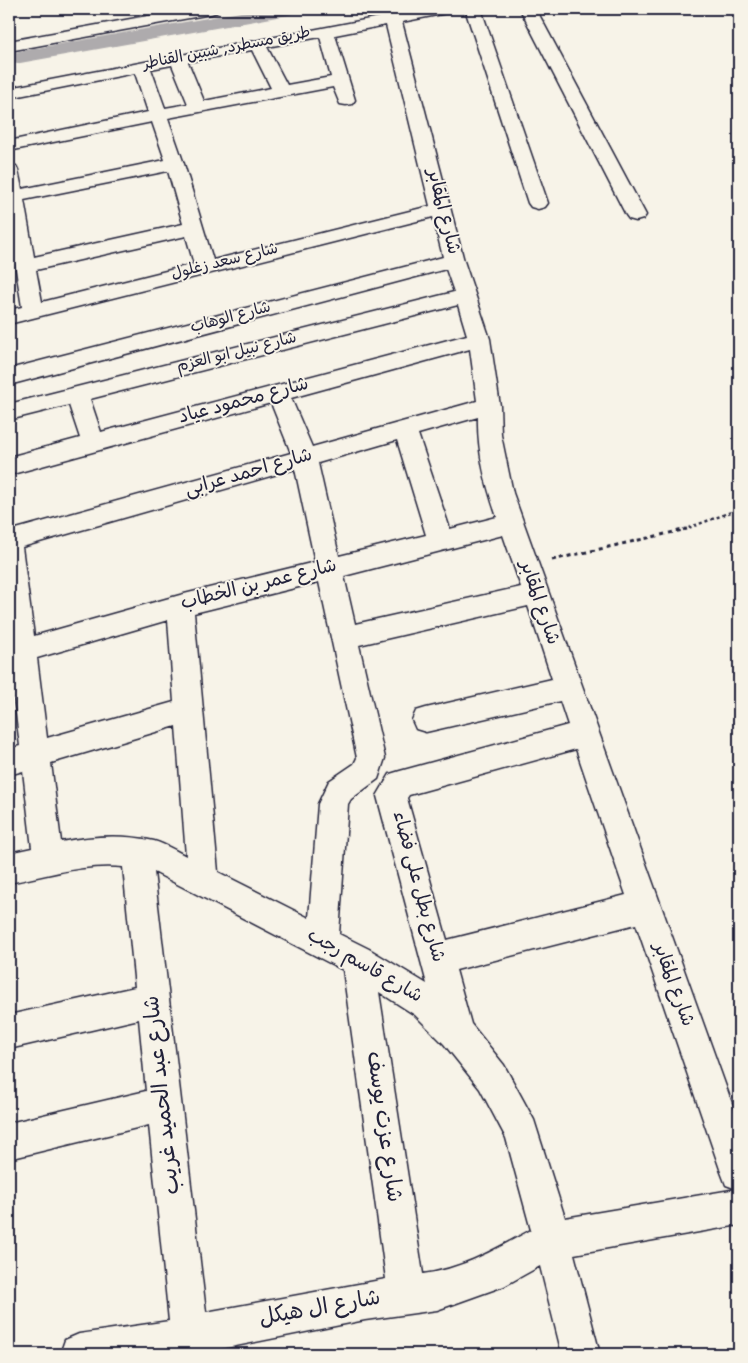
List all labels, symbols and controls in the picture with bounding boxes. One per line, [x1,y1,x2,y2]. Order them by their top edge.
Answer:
street label: طريق مسطرد, شبين القناطر [140,24,312,76]
street label: شارع المقابر [420,165,464,257]
street label: شارع سعد زغلول [170,241,280,285]
street label: شارع الوهاب [189,299,273,339]
street label: شارع نبيل ابو العزم [175,330,299,378]
street label: شارع محمود عياد [176,374,312,430]
street label: شارع احمد عرابى [183,445,315,503]
street label: شارع عمر بن الخطاب [179,555,339,617]
street label: شارع المقابر [512,556,563,648]
street label: شارع بطل على فضاء [386,809,448,965]
street label: شارع قاسم رجب [302,925,426,1009]
street label: شارع المقابر [646,938,698,1030]
street label: شارع عبد الحميد غريب [141,994,187,1196]
street label: شارع عزت يوسف [359,1050,405,1204]
street label: شارع ال هيكل [257,1287,383,1333]

